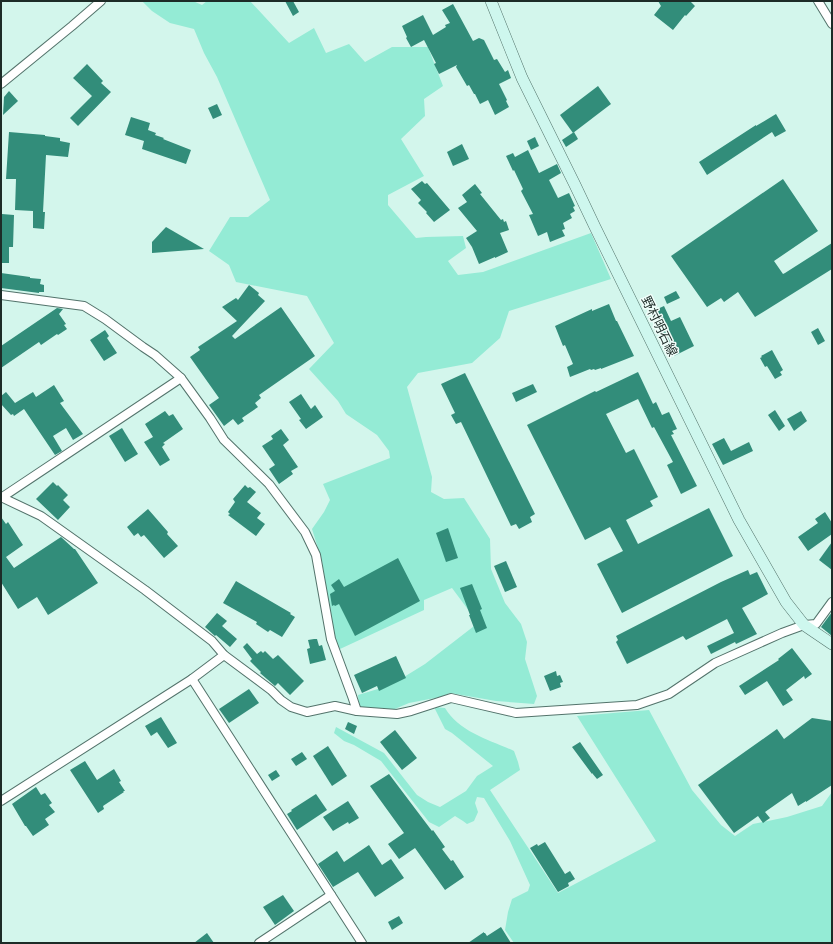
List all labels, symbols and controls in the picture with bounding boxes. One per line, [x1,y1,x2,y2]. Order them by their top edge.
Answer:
street label: 野村明石線 [638,293,682,359]

